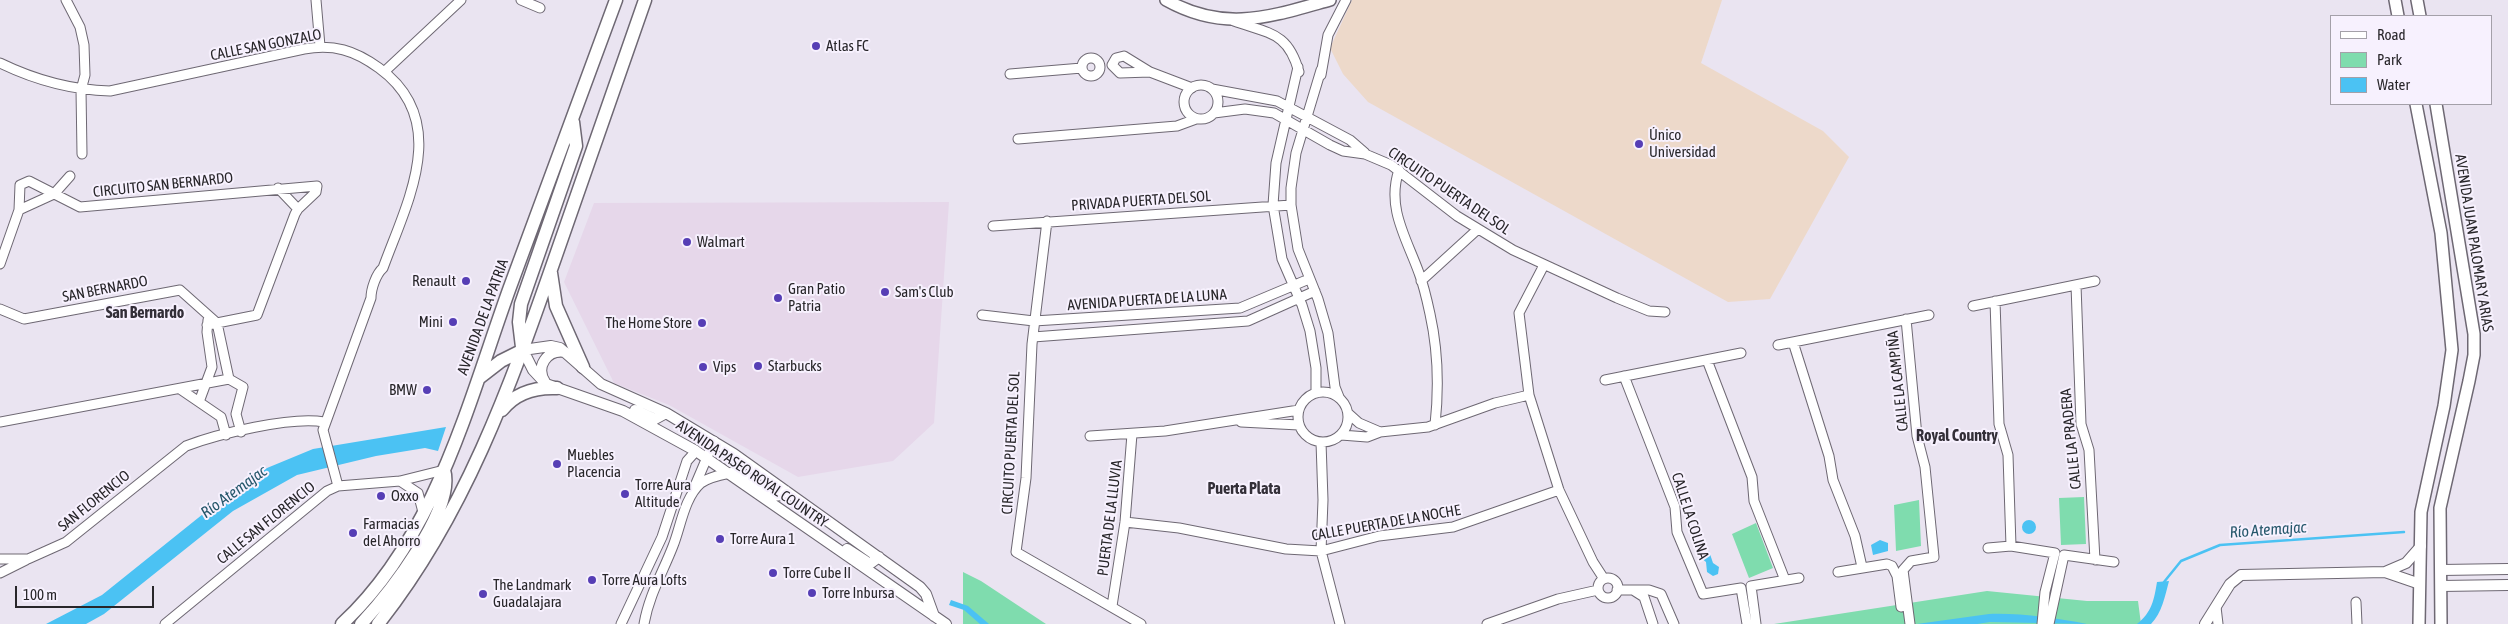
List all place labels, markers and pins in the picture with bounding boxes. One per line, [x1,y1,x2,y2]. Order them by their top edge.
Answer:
place label: Atlas FC [826,37,869,55]
marker: Atlas FC [810,40,822,52]
place label: Único Universidad [1649,126,1716,161]
marker: Único Universidad [1633,138,1645,150]
place label: Walmart [697,233,745,251]
marker: Walmart [681,236,693,248]
place label: Renault [412,272,456,290]
marker: Renault [460,275,472,287]
place label: Gran Patio Patria [788,280,845,315]
place label: Sam's Club [895,283,954,301]
marker: Sam's Club [879,286,891,298]
marker: Gran Patio Patria [772,292,784,304]
place label: Mini [419,313,443,331]
place label: The Home Store [605,314,692,332]
marker: Mini [447,316,459,328]
marker: The Home Store [696,317,708,329]
place label: Starbucks [768,357,822,375]
place label: Vips [713,358,736,376]
marker: Starbucks [752,360,764,372]
marker: Vips [697,361,709,373]
place label: BMW [389,381,417,399]
marker: BMW [421,384,433,396]
place label: Muebles Placencia [567,446,621,481]
marker: Muebles Placencia [551,458,563,470]
place label: Torre Aura Altitude [635,476,691,511]
place label: Oxxo [391,487,419,505]
marker: Torre Aura Altitude [619,488,631,500]
marker: Oxxo [375,490,387,502]
place label: Farmacias del Ahorro [363,515,421,550]
marker: Farmacias del Ahorro [347,527,359,539]
place label: Torre Aura 1 [730,530,795,548]
marker: Torre Aura 1 [714,533,726,545]
place label: Torre Cube II [783,564,851,582]
marker: Torre Cube II [767,567,779,579]
place label: Torre Aura Lofts [602,571,687,589]
marker: Torre Aura Lofts [586,574,598,586]
place label: The Landmark Guadalajara [493,576,571,611]
place label: Torre Inbursa [822,584,895,602]
marker: Torre Inbursa [806,587,818,599]
marker: The Landmark Guadalajara [477,588,489,600]

